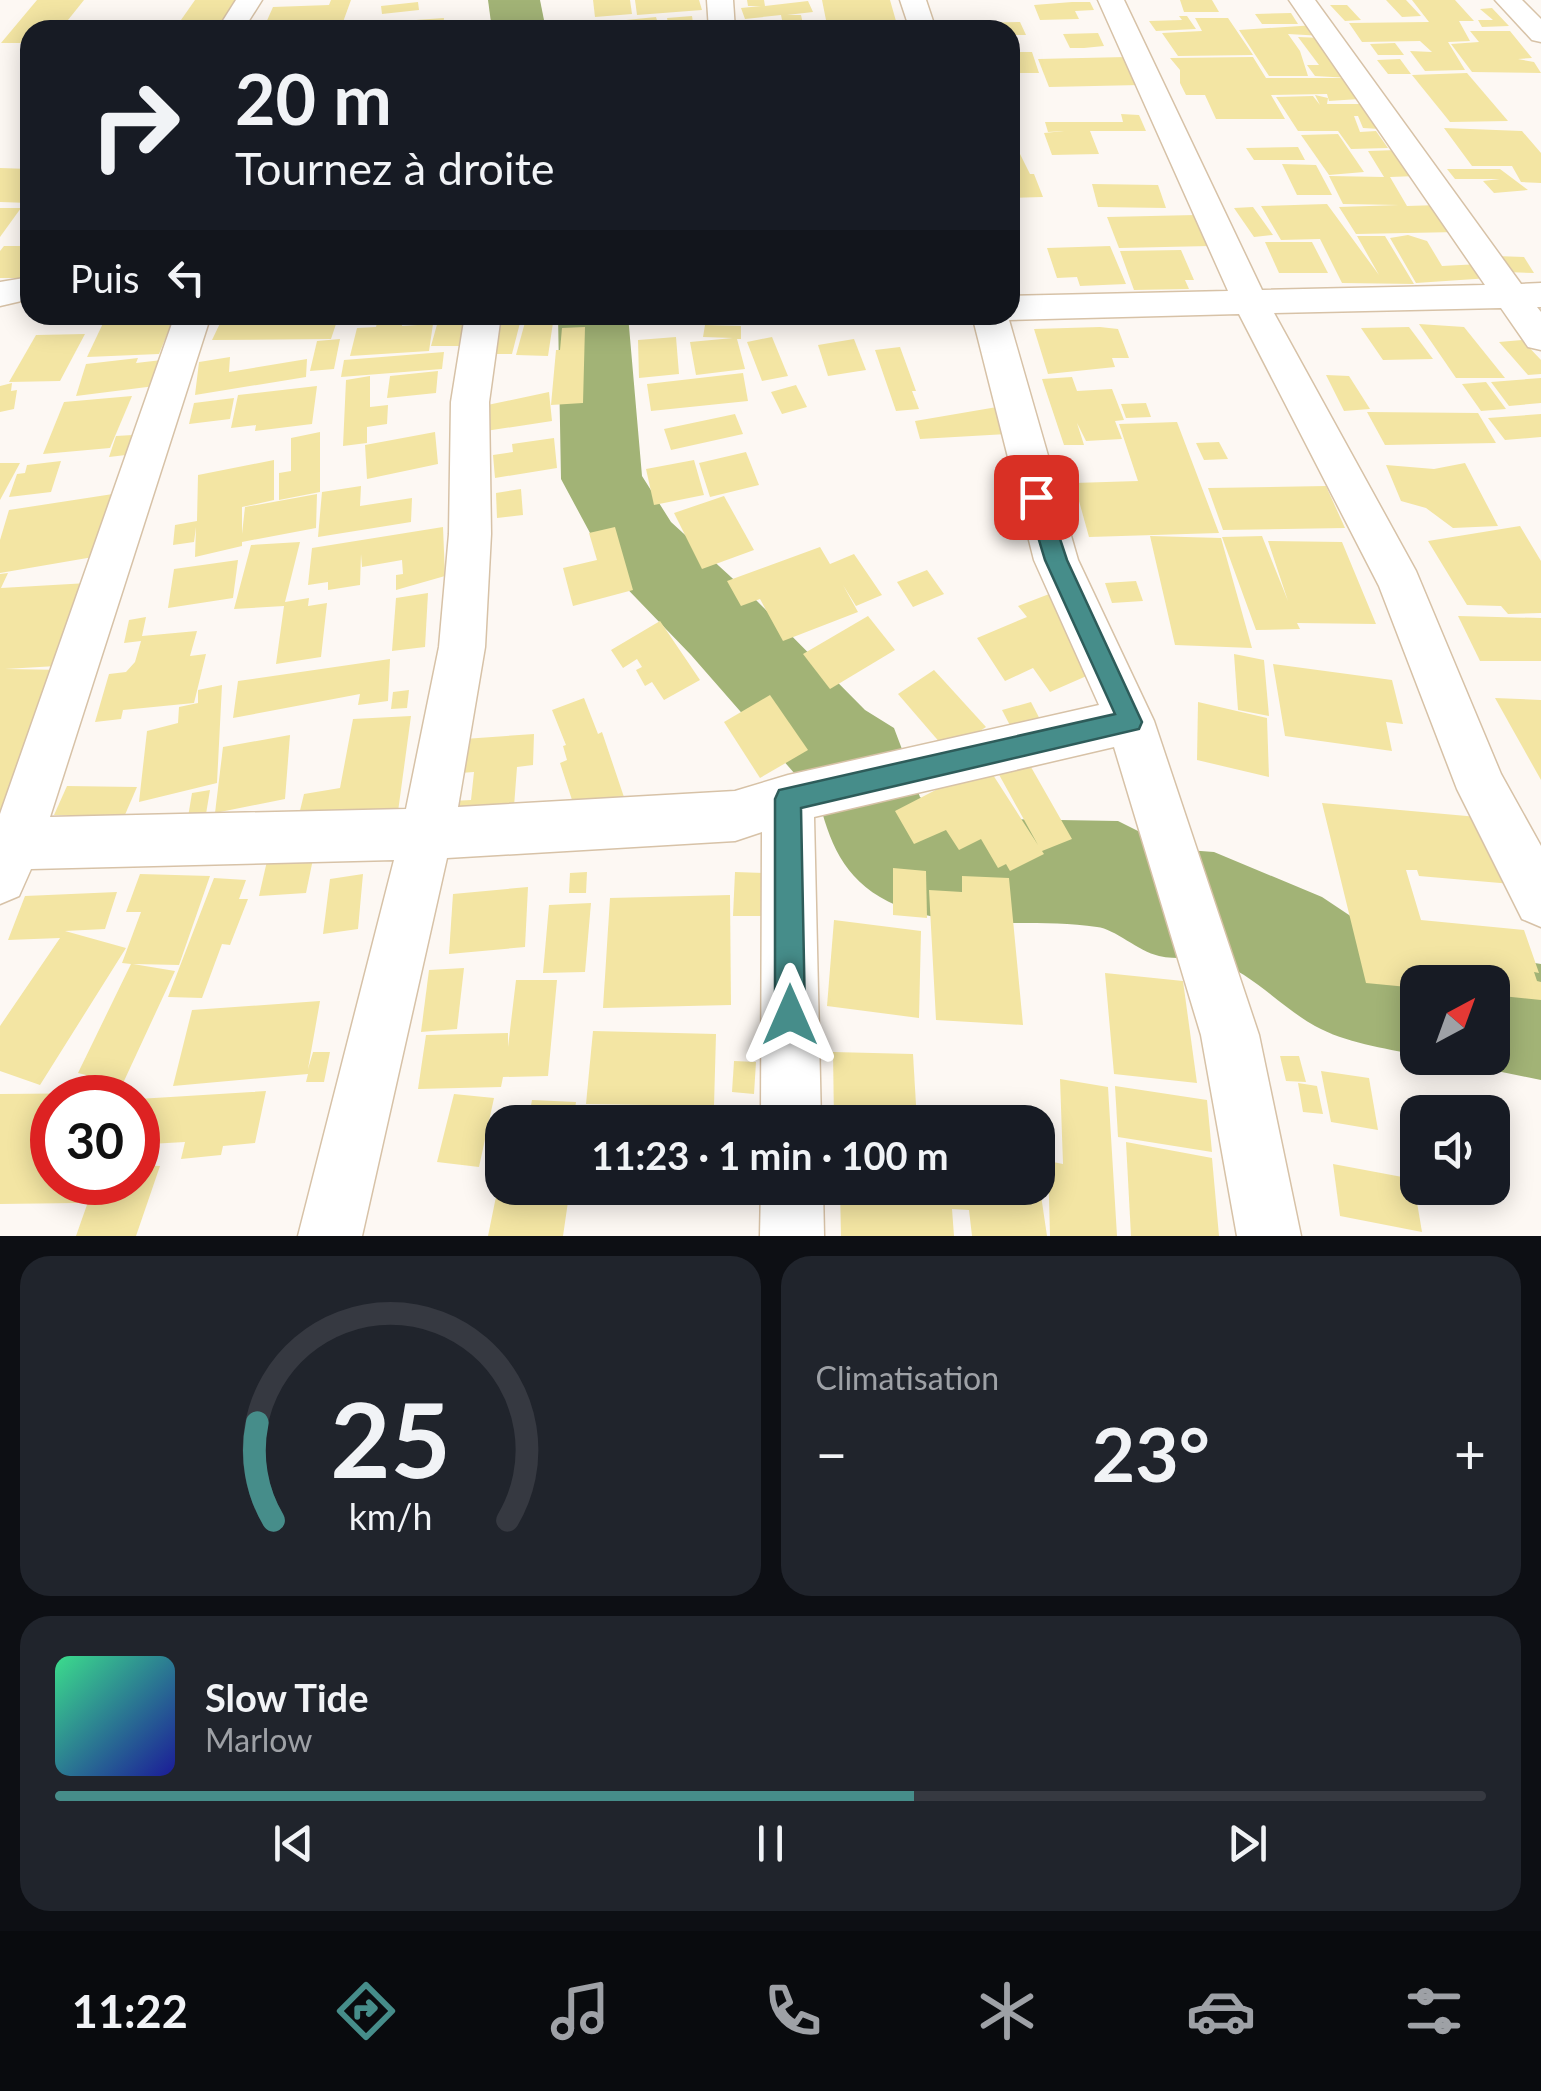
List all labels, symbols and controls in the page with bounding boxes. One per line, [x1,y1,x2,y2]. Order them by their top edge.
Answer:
text: 20 m [235,56,392,140]
icon: right [70,60,200,190]
text: Tournez à droite [235,141,554,195]
icon: left [159,250,214,305]
text: Puis [70,255,139,301]
pin [994,455,1079,540]
icon: arrive [1009,470,1064,525]
position arrow [738,963,842,1067]
north arrow [1400,965,1510,1075]
map controls [1400,965,1510,1205]
speed limit sign: 30 [30,1075,160,1205]
button: sound [1400,1095,1510,1205]
text: 11:23 · 1 min · 100 m [591,1132,949,1178]
text: Climatisation [816,1358,999,1397]
text: 25 [330,1375,451,1500]
text: 23° [1092,1408,1210,1498]
text: − [816,1420,847,1486]
text: + [1454,1420,1486,1486]
text: km/h [348,1495,432,1538]
text: Slow Tide [205,1674,368,1720]
text: Marlow [205,1720,312,1759]
icon: previous [266,1816,321,1871]
icon: pause [743,1816,798,1871]
icon: next [1220,1816,1275,1871]
icon: directions [331,1976,401,2046]
icon: music [545,1976,615,2046]
icon: phone [758,1976,828,2046]
icon: climate [972,1976,1042,2046]
icon: car [1186,1976,1256,2046]
icon: filters [1399,1976,1469,2046]
text: 11:22 [72,1984,188,2038]

